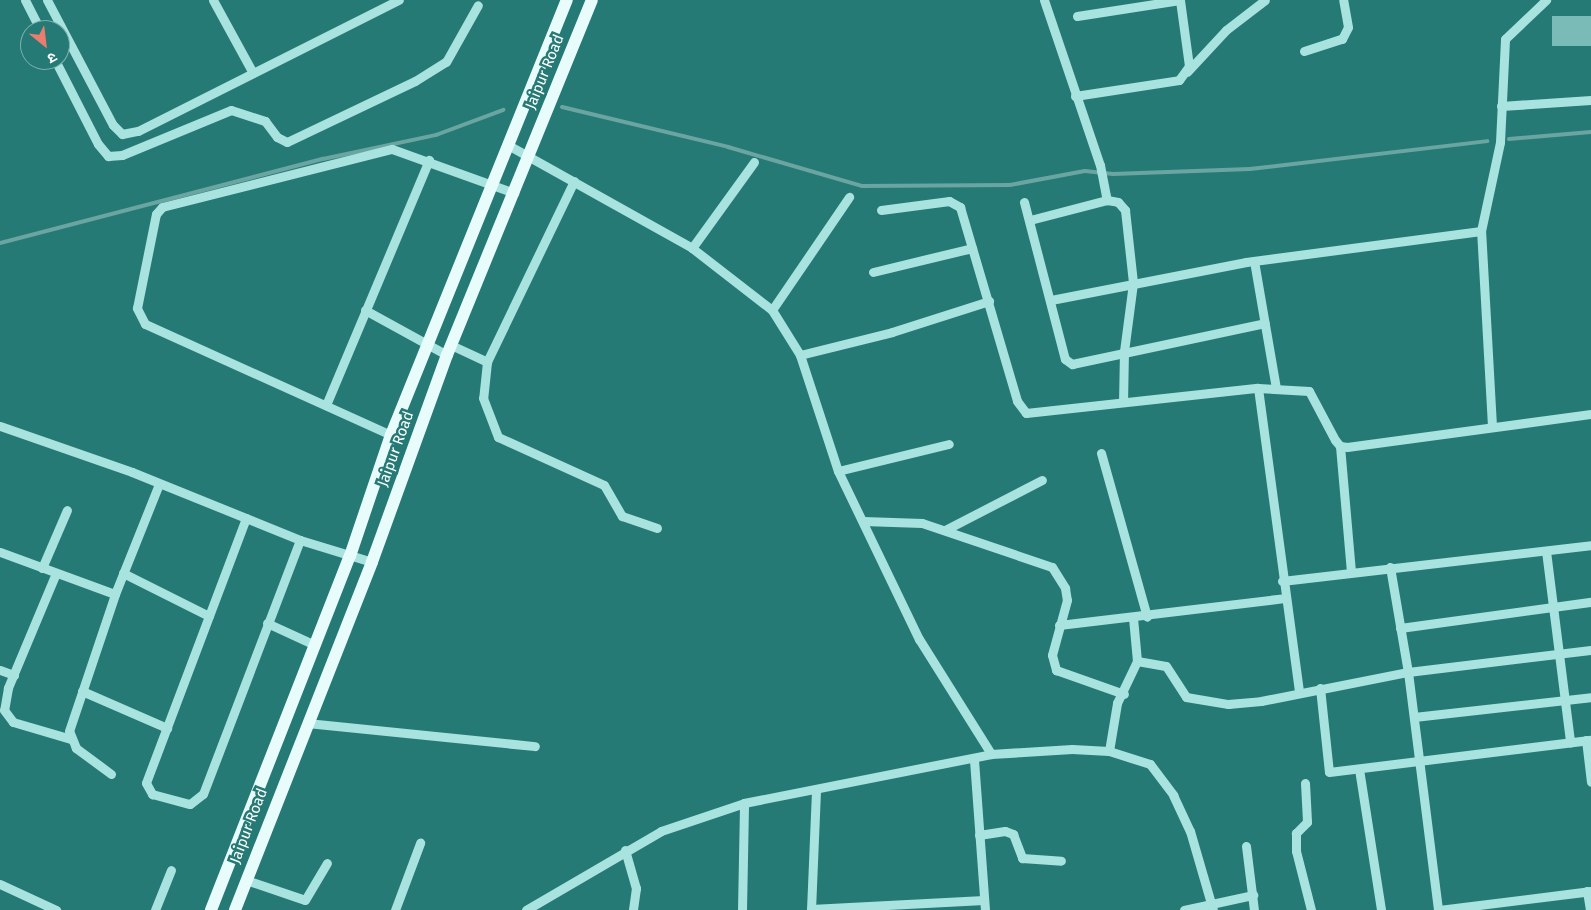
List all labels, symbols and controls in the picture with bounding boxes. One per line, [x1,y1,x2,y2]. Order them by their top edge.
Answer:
north arrow [20,20,70,70]
street label: Jaipur Road [522,32,568,112]
text: उ [44,48,60,67]
street label: Jaipur Road [374,409,418,489]
street label: Jaipur Road [226,786,272,866]

